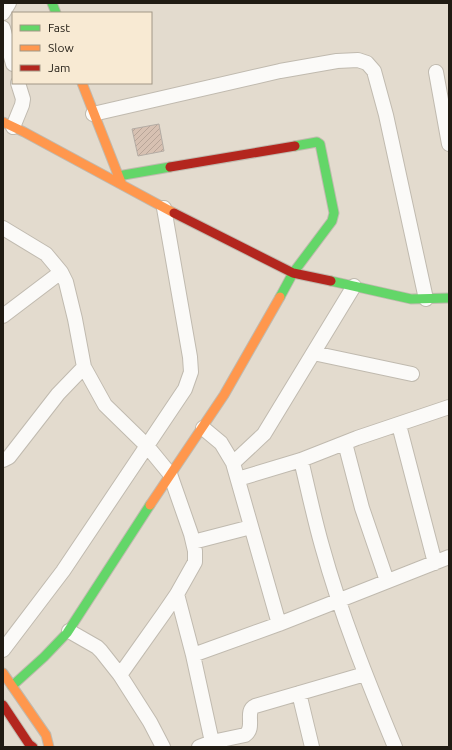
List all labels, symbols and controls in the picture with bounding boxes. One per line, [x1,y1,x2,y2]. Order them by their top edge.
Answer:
legend [12,12,152,84]
text: Fast [48,21,70,34]
text: Slow [48,41,74,54]
text: Jam [48,61,70,74]

